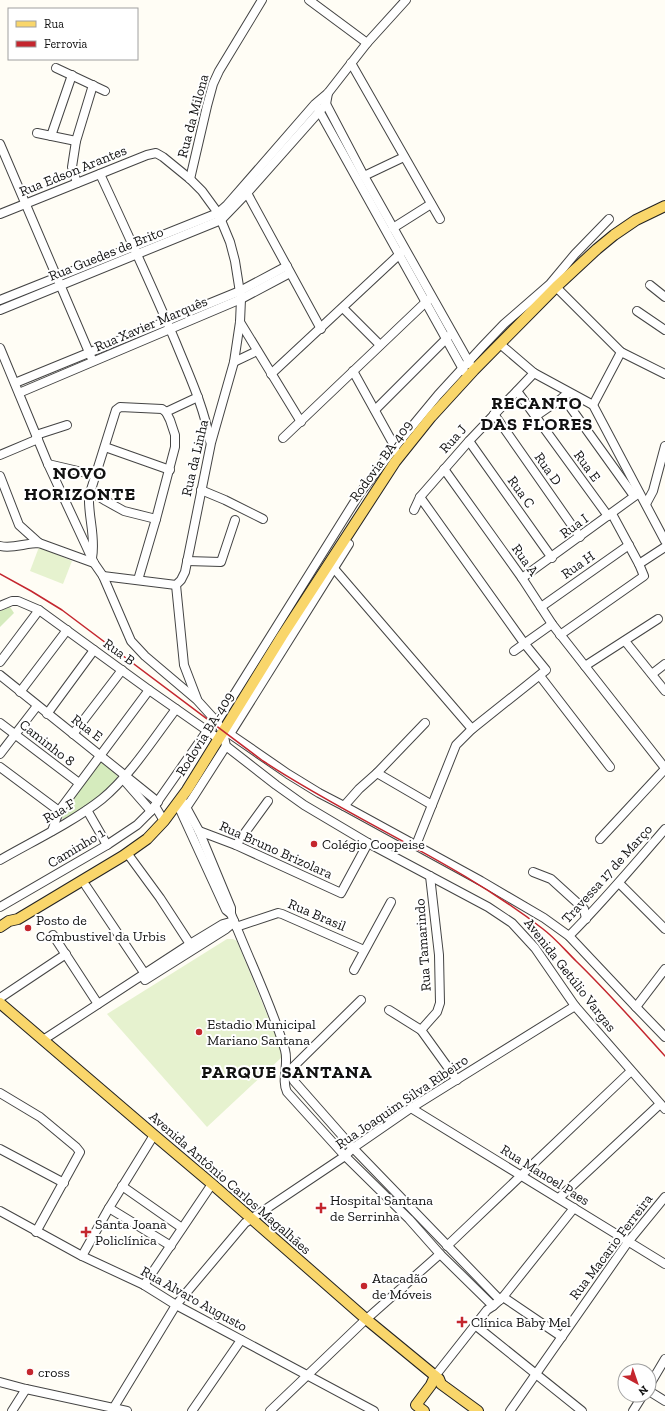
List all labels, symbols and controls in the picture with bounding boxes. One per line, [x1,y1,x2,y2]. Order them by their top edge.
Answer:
legend [8,8,138,60]
text: Rua [44,17,64,31]
text: Ferrovia [44,37,88,51]
street label: Rua da Milona [174,72,212,160]
street label: Rua Edson Arantes [17,142,129,200]
street label: Rua Guedes de Brito [46,223,166,285]
street label: Rua Xavier Marquês [92,293,210,355]
district label: RECANTO DAS FLORES [481,392,593,435]
street label: Rodovia BA-409 [346,417,416,505]
street label: Rua da Linha [178,418,212,498]
street label: Rua J [436,421,470,457]
street label: Rua E [570,447,604,485]
street label: Rua D [531,449,565,489]
district label: NOVO HORIZONTE [24,462,136,505]
street label: Rua C [504,473,538,511]
street label: Rua I [556,510,592,542]
street label: Rua A [508,541,543,580]
street label: Rua H [558,547,598,583]
street label: Rua B [100,635,138,669]
street label: Rodovia BA-409 [172,689,238,779]
street label: Rua E [68,711,106,745]
street label: Caminho 8 [16,716,78,770]
street label: Rua F [40,795,78,827]
street label: Rua Bruno Brizolara [217,817,335,883]
street label: Travessa 17 de Março [558,821,656,927]
street label: Caminho 1 [44,824,108,872]
place label: Colégio Coopeise [322,836,425,853]
marker: Colégio Coopeise [309,839,319,849]
street label: Rua Brasil [285,895,349,935]
street label: Rua Tamarindo [411,898,435,992]
place label: Posto de Combustivel da Urbis [36,912,166,945]
street label: Avenida Getúlio Vargas [520,915,620,1035]
marker: Posto de Combustivel da Urbis [23,923,33,933]
place label: Estadio Municipal Mariano Santana [207,1016,316,1049]
marker: Estadio Municipal Mariano Santana [194,1027,204,1037]
street label: Rua Joaquim Silva Ribeiro [332,1051,472,1153]
district label: PARQUE SANTANA [201,1061,373,1083]
street label: Avenida Antônio Carlos Magalhães [146,1108,314,1258]
street label: Rua Manoel Paes [497,1141,593,1209]
street label: Rua Macario Ferreira [566,1191,656,1303]
place label: Hospital Santana de Serrinha [330,1192,433,1225]
marker: Hospital Santana de Serrinha [315,1202,327,1214]
place label: Santa Joana Policlínica [95,1216,167,1249]
marker: Santa Joana Policlínica [80,1226,92,1238]
street label: Rua Alvaro Augusto [138,1263,250,1335]
place label: Atacadão de Móveis [372,1270,432,1303]
marker: Atacadão de Móveis [359,1281,369,1291]
place label: Clínica Baby Mel [471,1314,571,1331]
marker: Clínica Baby Mel [456,1316,468,1328]
north arrow [617,1363,657,1403]
place label: cross [38,1364,70,1381]
marker: cross [25,1367,35,1377]
text: N [635,1383,650,1398]

